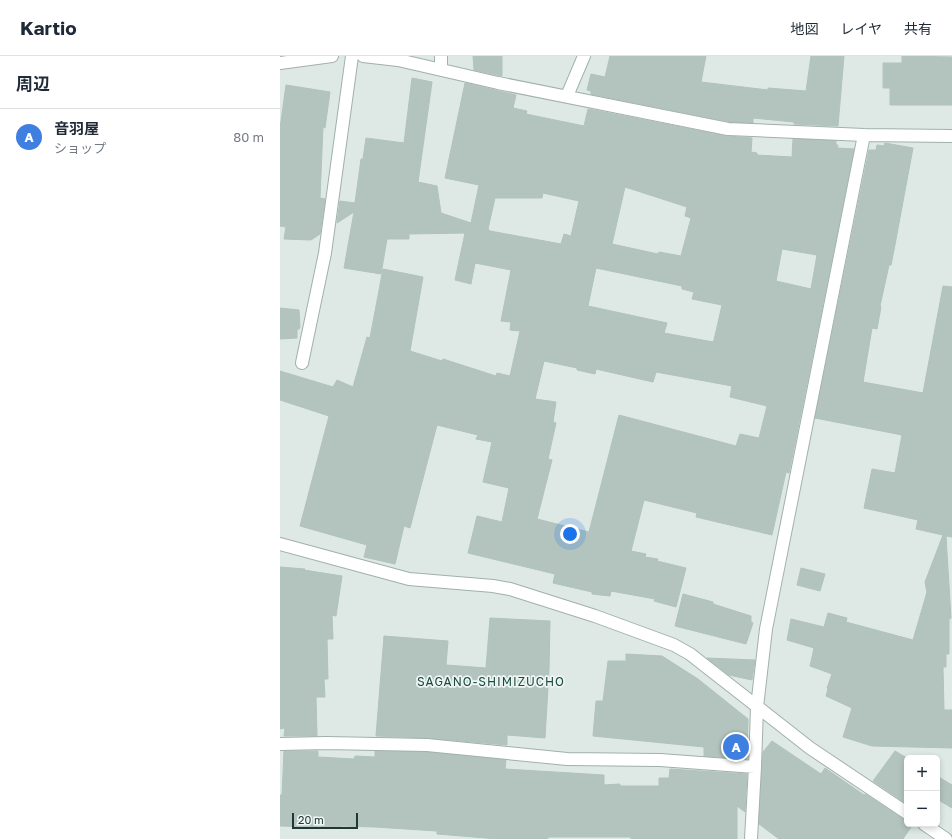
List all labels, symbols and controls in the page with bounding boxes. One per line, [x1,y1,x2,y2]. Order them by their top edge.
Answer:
text: Kartio [20,16,77,39]
text: 地図 [790,20,818,37]
text: レイヤ [840,20,882,37]
text: 共有 [904,20,932,37]
text: 周辺 [16,73,50,94]
text: 音羽屋 [54,119,99,137]
text: A [24,129,34,145]
text: 80 m [233,129,264,145]
text: ショップ [54,140,106,156]
your location [560,524,580,544]
district label: SAGANO-SHIMIZUCHO [417,674,565,689]
pin: A [723,732,749,762]
map controls [904,755,940,827]
button: + [904,755,940,791]
button: − [904,791,940,827]
scale bar [292,811,358,830]
text: 20 m [298,813,324,826]

